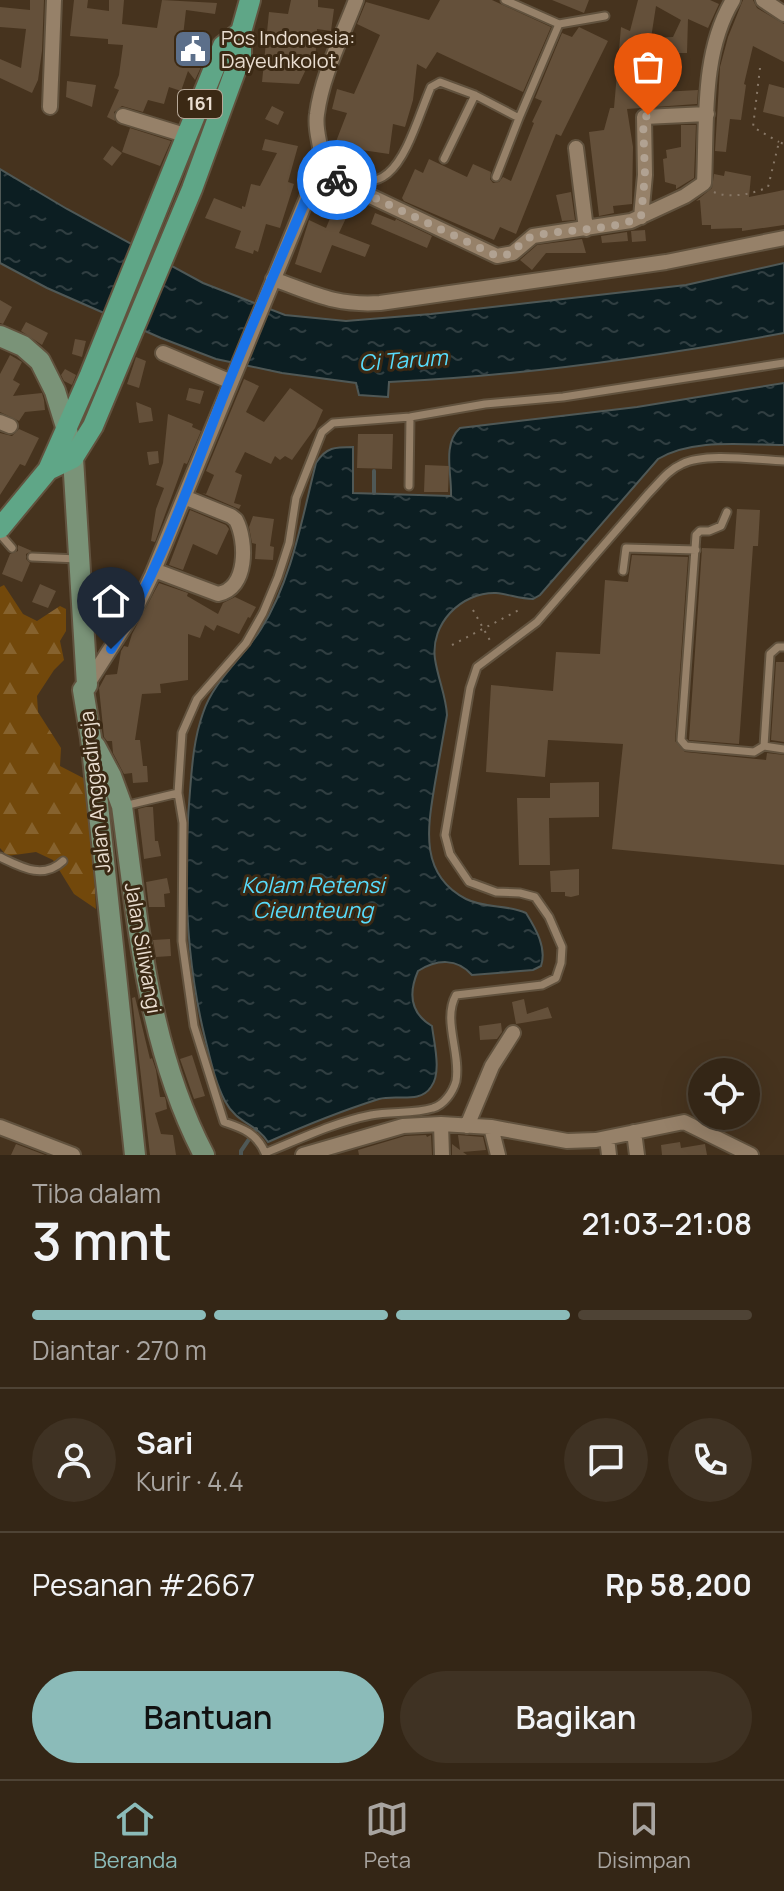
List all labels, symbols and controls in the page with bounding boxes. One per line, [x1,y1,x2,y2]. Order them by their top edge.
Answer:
place label: Pos Indonesia: Dayeuhkolot [221,24,355,74]
public building icon: Pos Indonesia: Dayeuhkolot [172,28,214,70]
pin [614,33,682,115]
icon: bag [626,45,670,89]
road number: 161 [178,90,222,118]
courier [297,140,377,220]
icon: bike [315,158,359,202]
water label: Ci Tarum [358,342,450,378]
pin [77,567,145,649]
icon: home [89,579,133,623]
street label: Jalan Anggadireja [73,710,116,874]
water label: Kolam Retensi Cieunteung [242,870,387,925]
street label: Jalan Siliwangi [119,880,168,1016]
map controls [688,1058,760,1130]
button: locate [688,1058,760,1130]
text: Tiba dalam [32,1175,161,1211]
text: 21:03–21:08 [582,1203,752,1244]
text: 3 mnt [32,1205,172,1276]
text: Diantar · 270 m [32,1332,207,1368]
button: person [32,1418,116,1502]
button: chat [564,1418,648,1502]
button: phone [668,1418,752,1502]
text: Sari [136,1422,193,1463]
text: Kurir · 4.4 [136,1463,244,1499]
text: Pesanan #2667 [32,1564,255,1605]
text: Rp 58,200 [605,1564,752,1605]
button: Bantuan [32,1671,384,1763]
button: Bagikan [400,1671,752,1763]
tab: Beranda [93,1797,177,1875]
tab: Peta [364,1797,411,1875]
tab: Disimpan [597,1797,691,1875]

